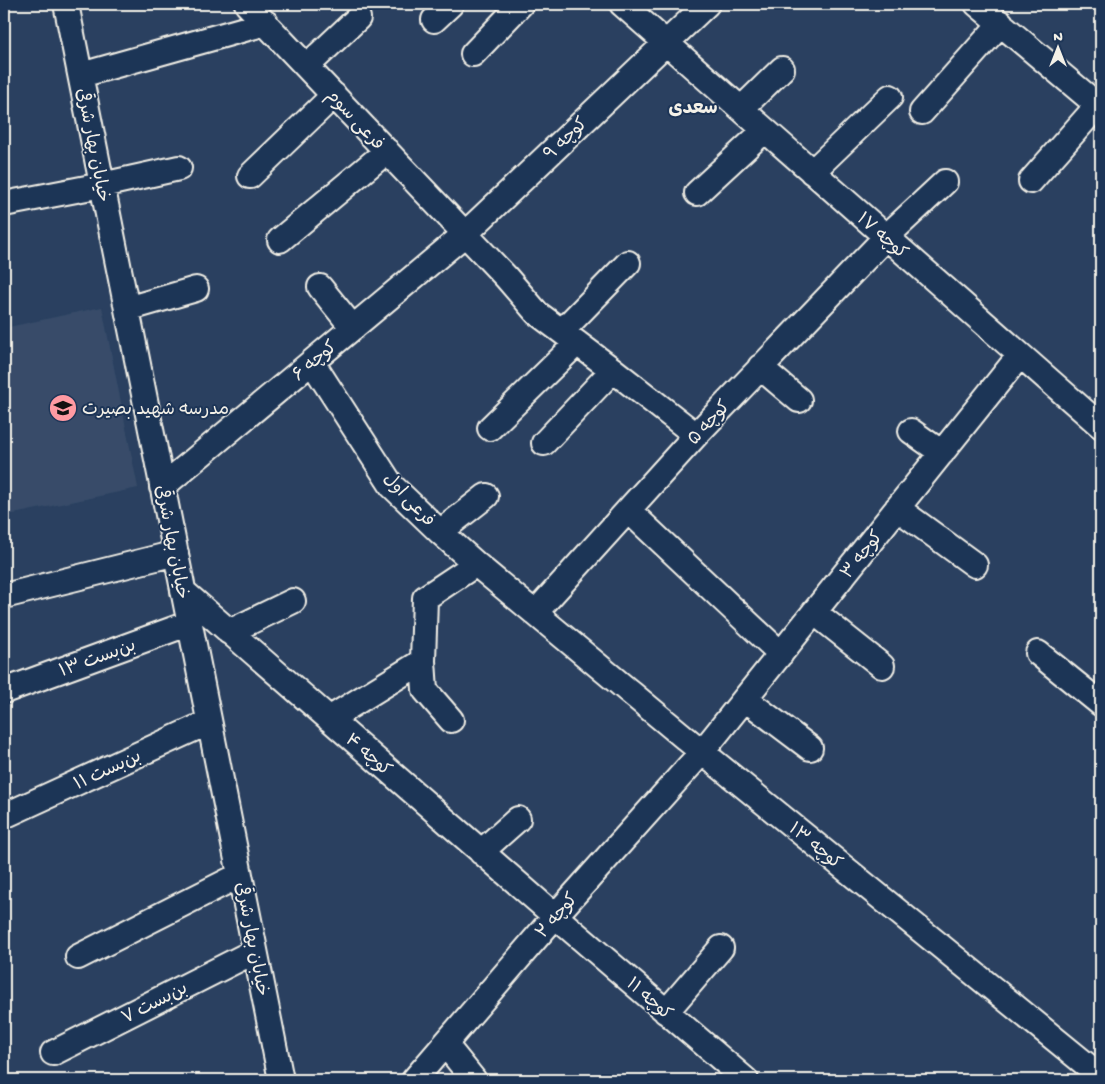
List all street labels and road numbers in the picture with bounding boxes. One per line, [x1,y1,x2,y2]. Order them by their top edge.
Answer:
street label: خیابان بهار شرقی [70,86,117,204]
street label: فرعی سوم [320,86,388,156]
street label: کوچه ۹ [541,114,593,166]
street label: کوچه ۱۷ [852,209,911,265]
street label: کوچه ۶ [289,337,342,387]
street label: کوچه ۵ [684,397,736,450]
street label: فرعی اول [378,469,438,532]
street label: خیابان بهار شرقی [149,483,196,601]
street label: کوچه ۳ [837,527,889,584]
street label: بن‌بست ۱۳ [57,636,139,683]
street label: کوچه ۴ [340,730,395,782]
street label: بن‌بست ۱۱ [71,747,145,796]
street label: کوچه ۱۳ [784,819,845,875]
street label: خیابان بهار شرقی [229,880,276,998]
street label: کوچه ۲ [533,889,583,944]
street label: کوچه ۱۱ [621,974,676,1026]
street label: بن‌بست ۷ [119,979,192,1030]

